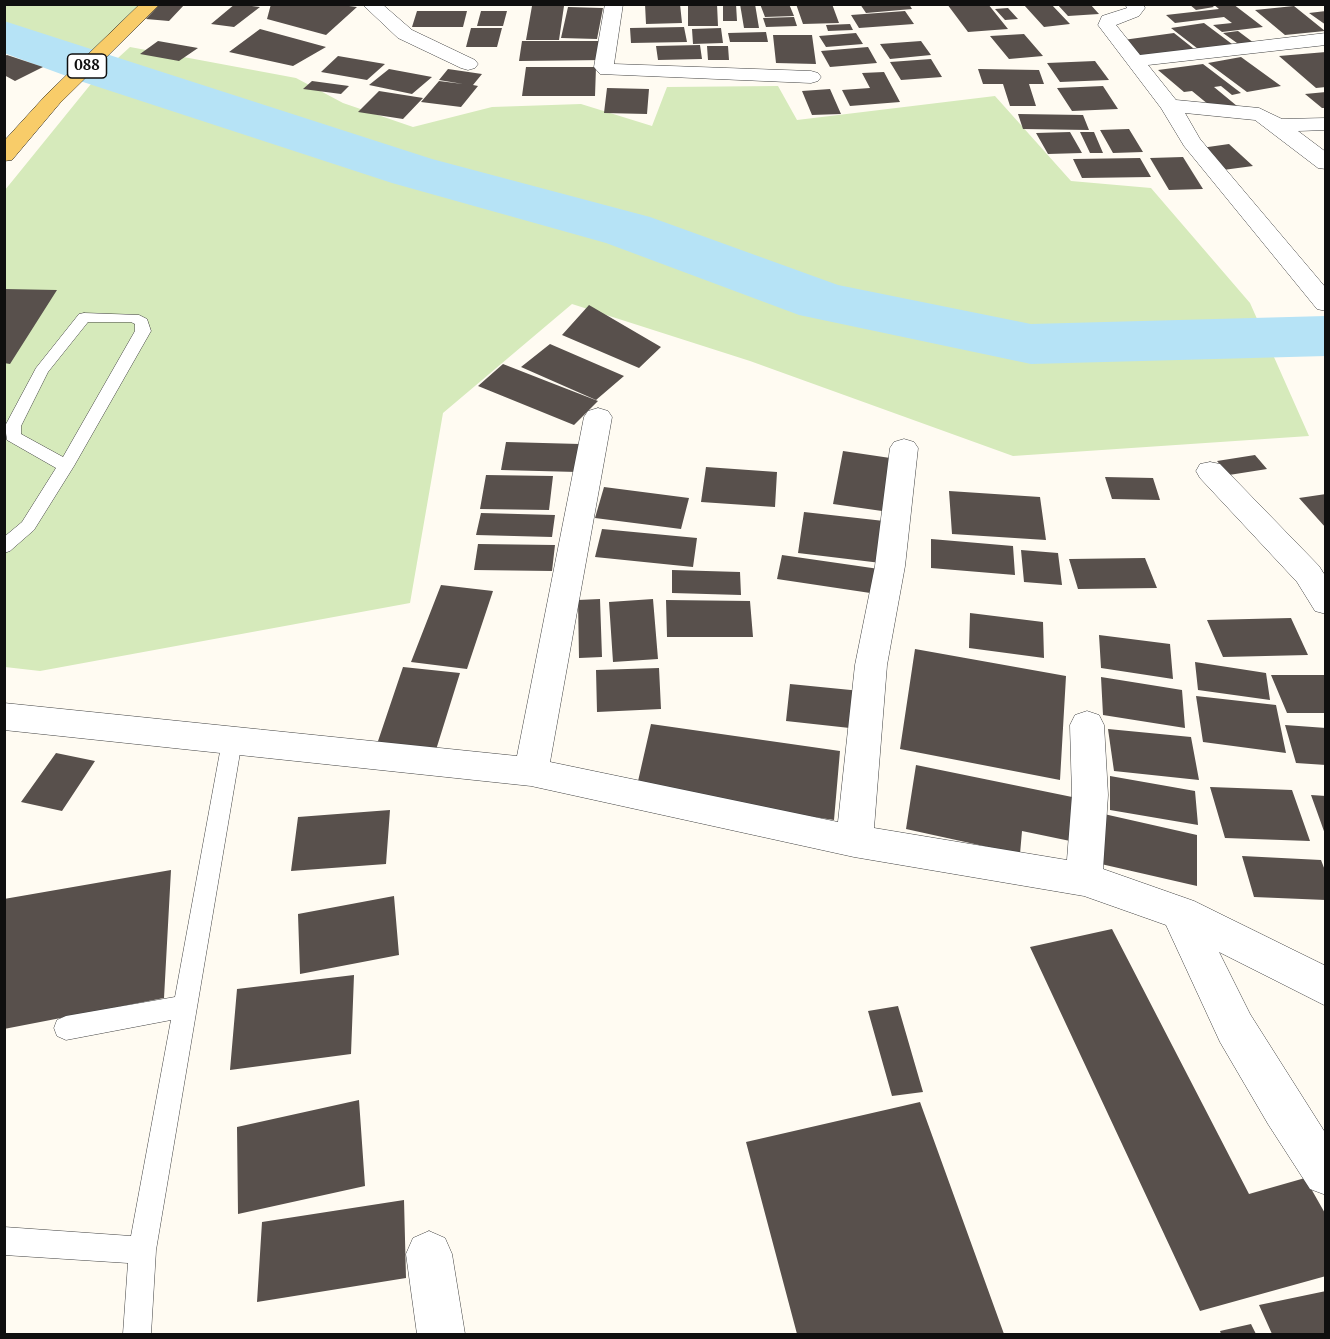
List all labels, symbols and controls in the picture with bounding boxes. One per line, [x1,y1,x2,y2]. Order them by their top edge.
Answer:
road number: 088 [68,54,106,78]

